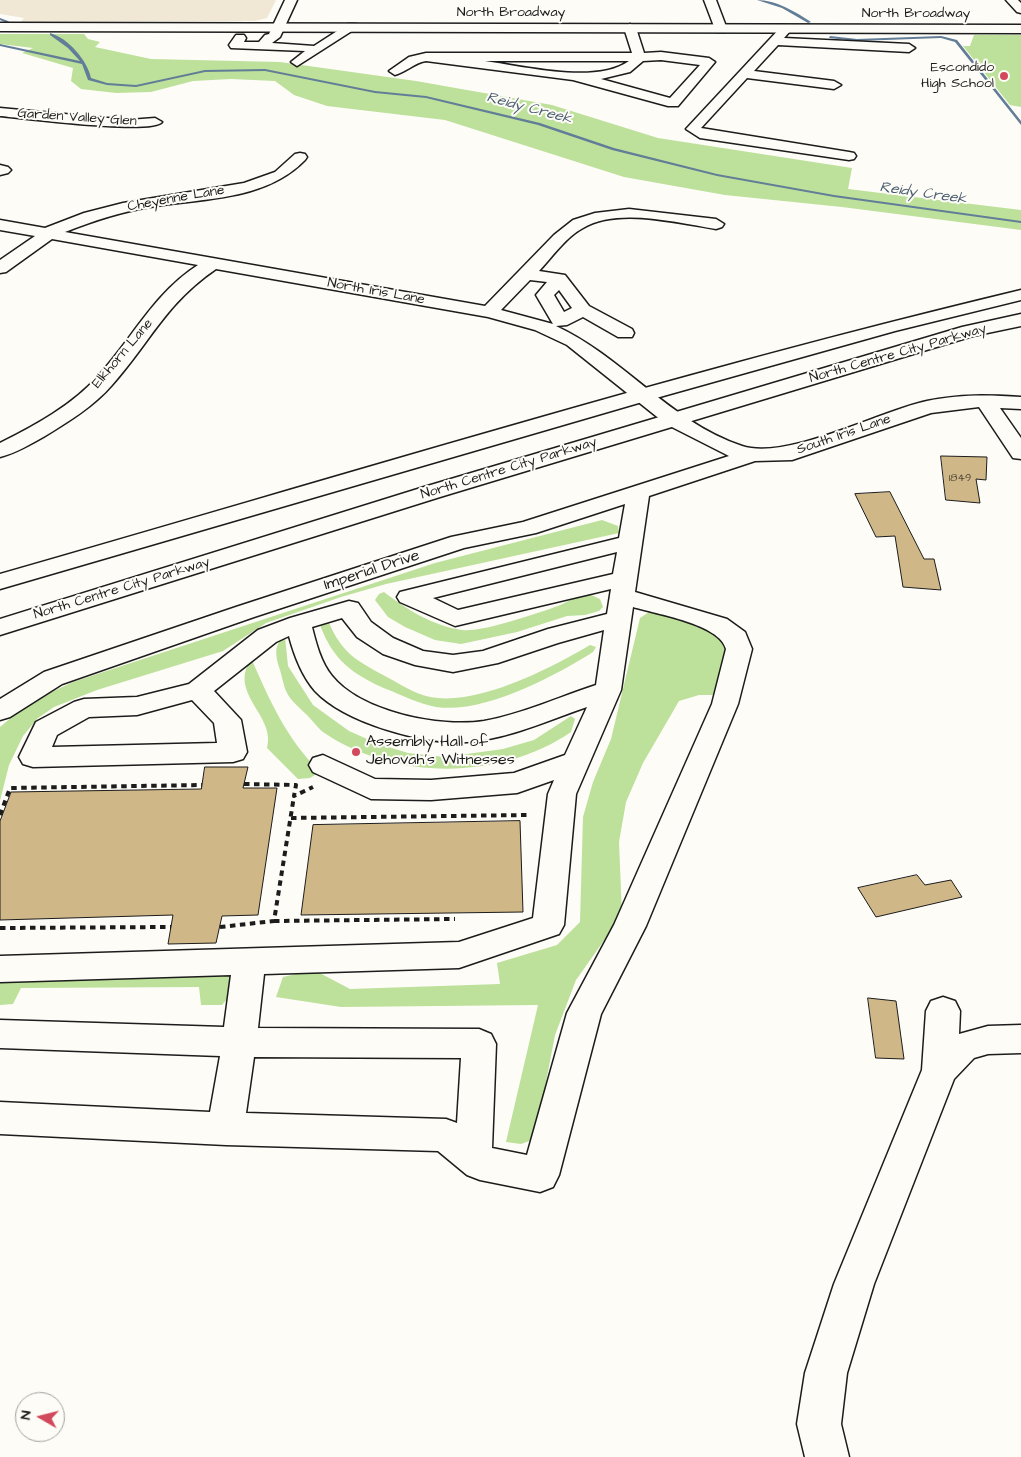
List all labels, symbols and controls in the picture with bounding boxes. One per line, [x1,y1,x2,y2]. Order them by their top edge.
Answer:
street label: North Broadway [457,5,565,21]
street label: North Broadway [862,6,970,22]
place label: Escondido High School [921,60,994,92]
marker: Escondido High School [998,70,1010,82]
water label: Reidy Creek [484,89,574,129]
street label: Garden Valley Glen [17,105,137,131]
water label: Reidy Creek [878,179,968,209]
street label: Cheyenne Lane [126,182,226,216]
street label: North Iris Lane [326,275,426,309]
street label: Elkhorn Lane [89,316,157,392]
street label: North Centre City Parkway [808,321,988,387]
street label: South Iris Lane [795,411,893,459]
street label: North Centre City Parkway [419,434,599,504]
house number: 1849 [949,472,971,486]
street label: Imperial Drive [322,547,422,595]
street label: North Centre City Parkway [32,554,212,624]
place label: Assembly Hall of Jehovah’s Witnesses [366,733,515,771]
marker: Assembly Hall of Jehovah’s Witnesses [350,746,362,758]
north arrow [15,1392,65,1442]
text: N [16,1409,37,1421]

